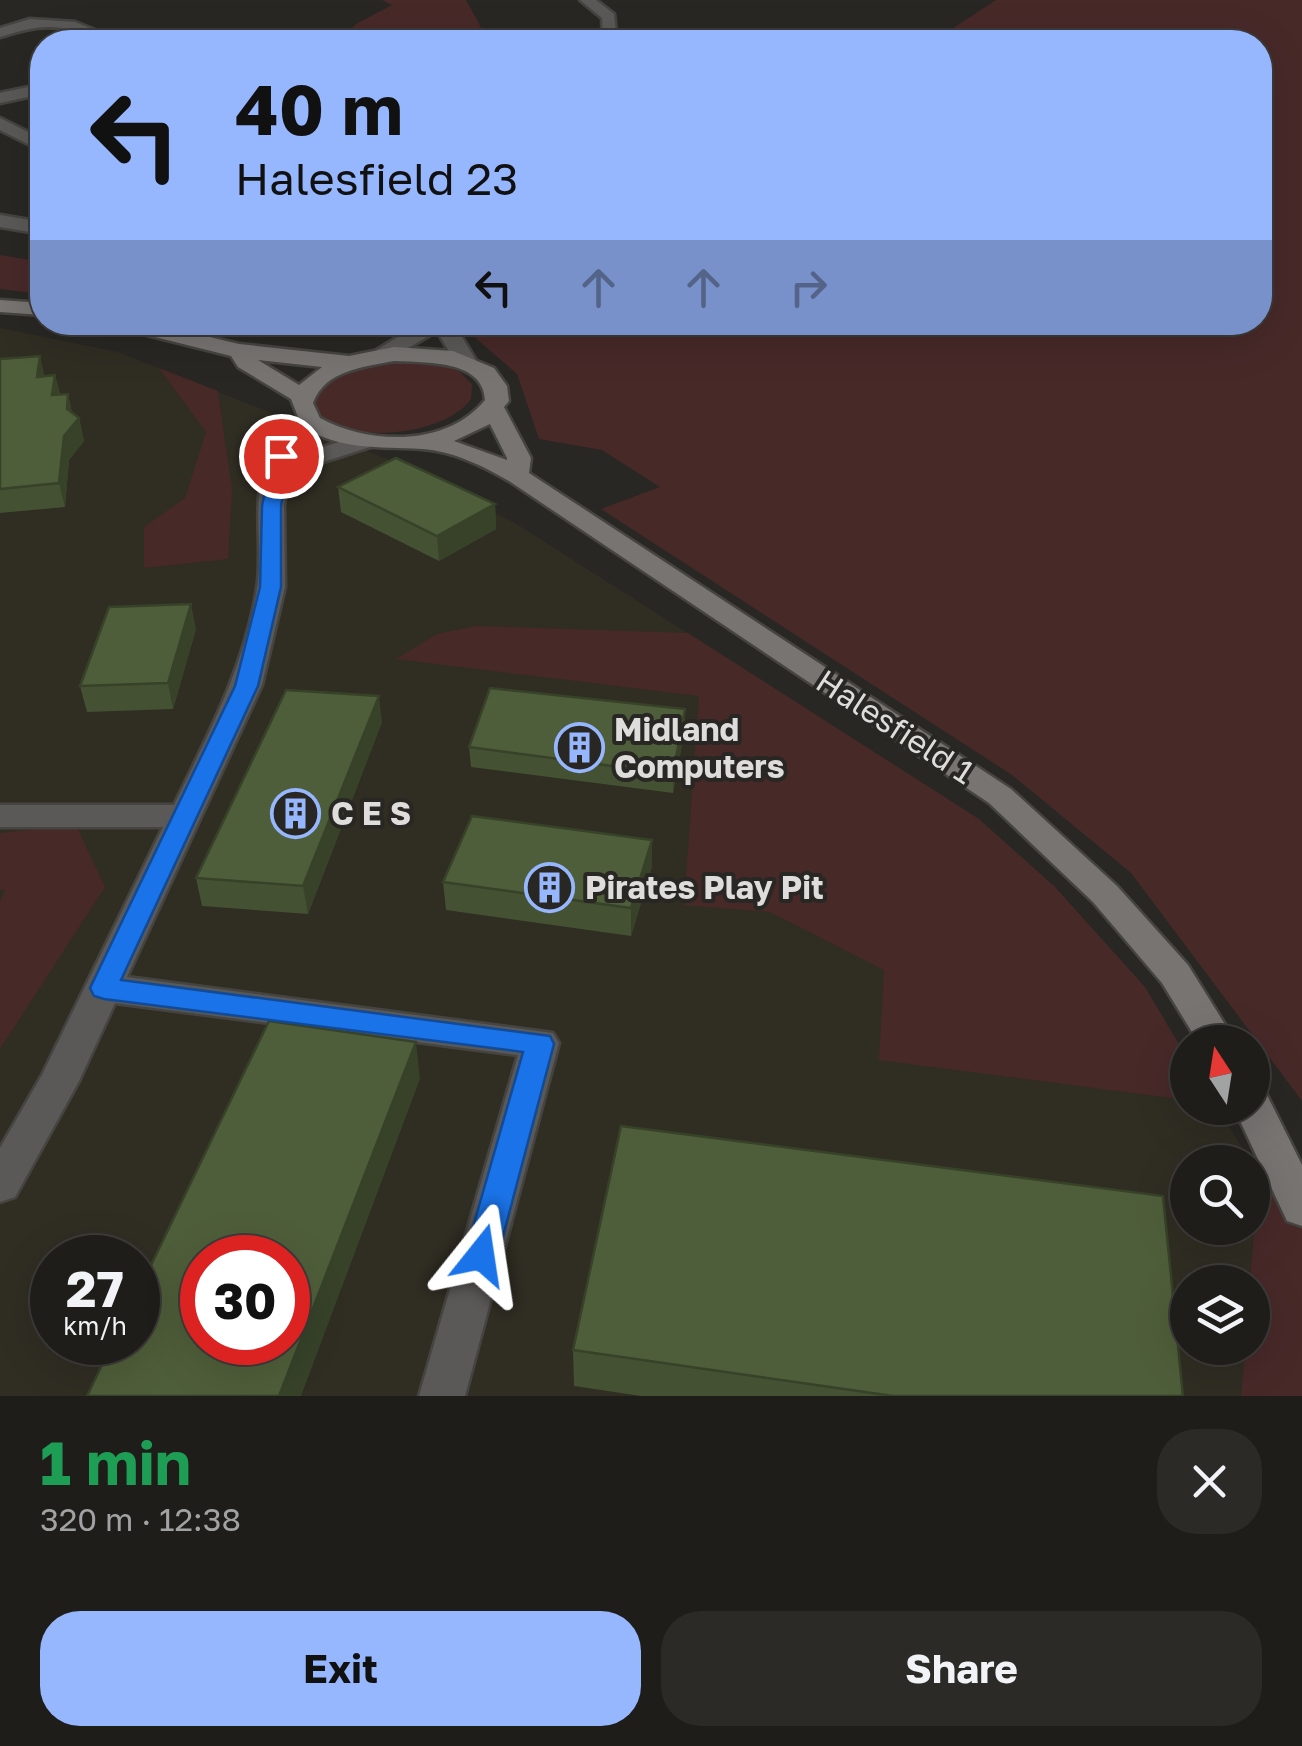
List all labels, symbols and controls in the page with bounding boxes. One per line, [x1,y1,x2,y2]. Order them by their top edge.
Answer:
text: 40 m [235,66,403,150]
icon: left [70,70,200,200]
text: Halesfield 23 [235,151,518,205]
icon: left [466,260,521,315]
icon: ahead [571,260,626,315]
icon: ahead [676,260,731,315]
icon: right [781,260,836,315]
pin [239,414,324,499]
icon: arrive [254,429,309,484]
street label: Halesfield 1 [810,661,981,791]
place label: Midland Computers [614,710,785,785]
building icon: Midland Computers [553,722,605,774]
building icon: C E S [270,788,322,840]
place label: C E S [331,794,411,832]
building icon: Pirates Play Pit [524,862,576,914]
place label: Pirates Play Pit [585,868,824,906]
north arrow [1170,1025,1270,1125]
map controls [1170,1025,1270,1365]
button: search [1170,1145,1270,1245]
position arrow [429,1203,533,1307]
speed limit sign: 30 [180,1235,310,1365]
text: 27 [66,1258,124,1318]
button: layers [1170,1265,1270,1365]
text: km/h [63,1310,127,1341]
text: 1 min [40,1426,191,1498]
button: close [1157,1429,1262,1534]
text: 320 m · 12:38 [40,1500,241,1538]
button: Exit [40,1611,641,1726]
button: Share [661,1611,1262,1726]

